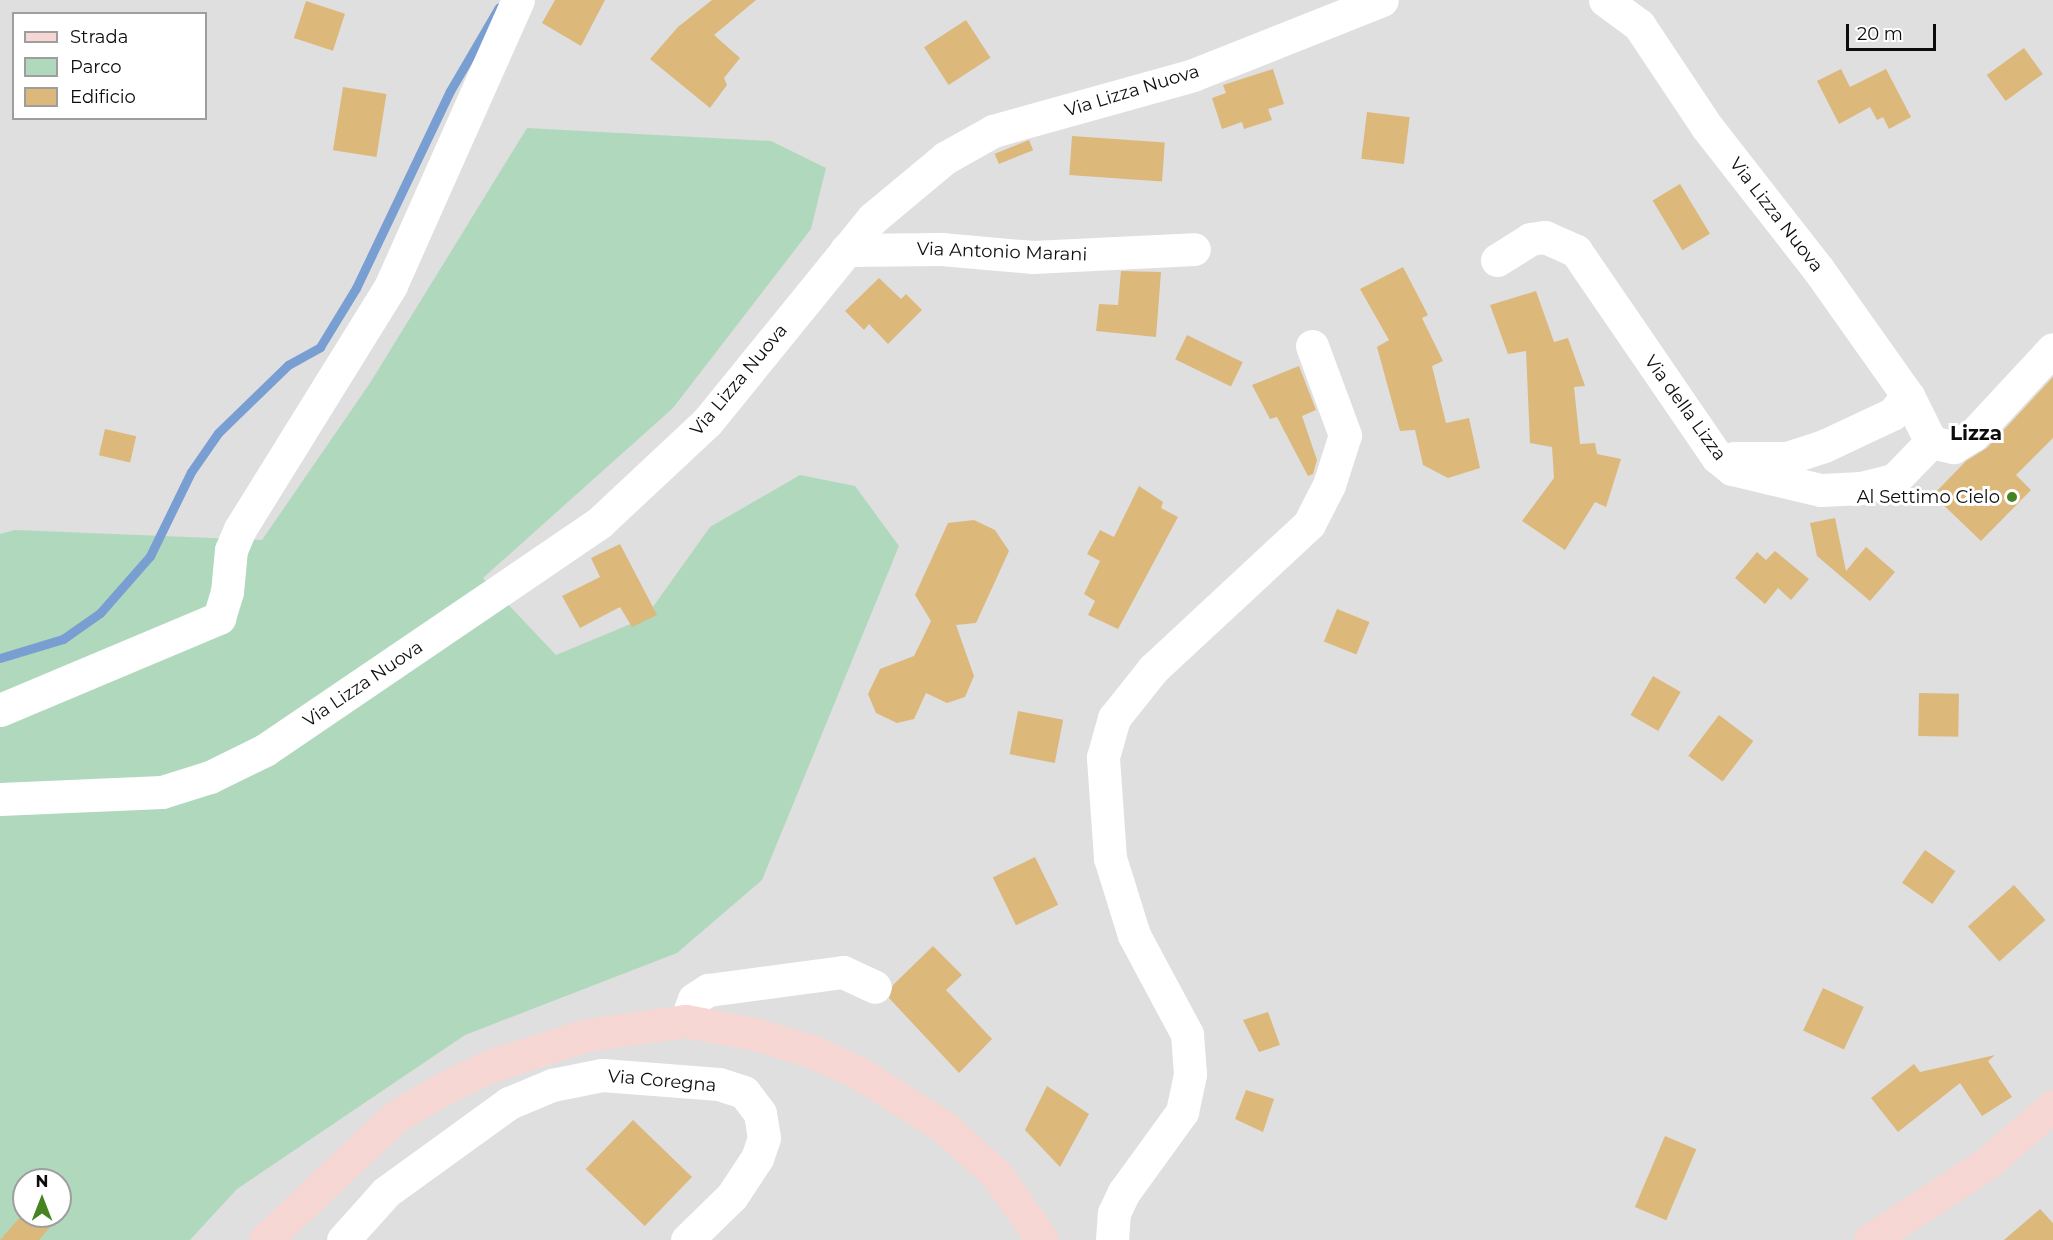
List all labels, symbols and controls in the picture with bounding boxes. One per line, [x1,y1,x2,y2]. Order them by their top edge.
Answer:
legend [12,12,207,120]
scale bar [1849,12,1939,50]
text: 20 m [1857,23,1903,45]
text: Strada [70,26,128,48]
text: Parco [70,56,122,78]
street label: Via Lizza Nuova [1062,60,1202,122]
text: Edificio [70,86,136,108]
street label: Via Lizza Nuova [1725,153,1827,277]
street label: Via Antonio Marani [916,238,1088,266]
street label: Via Lizza Nuova [686,320,792,440]
street label: Via della Lizza [1640,351,1730,465]
district label: Lizza [1950,421,2002,445]
place label: Al Settimo Cielo [1857,486,2000,508]
marker: Al Settimo Cielo [2005,490,2019,504]
street label: Via Lizza Nuova [299,636,427,732]
street label: Via Coregna [607,1065,717,1097]
north arrow [12,1168,72,1228]
text: N [36,1172,48,1191]

